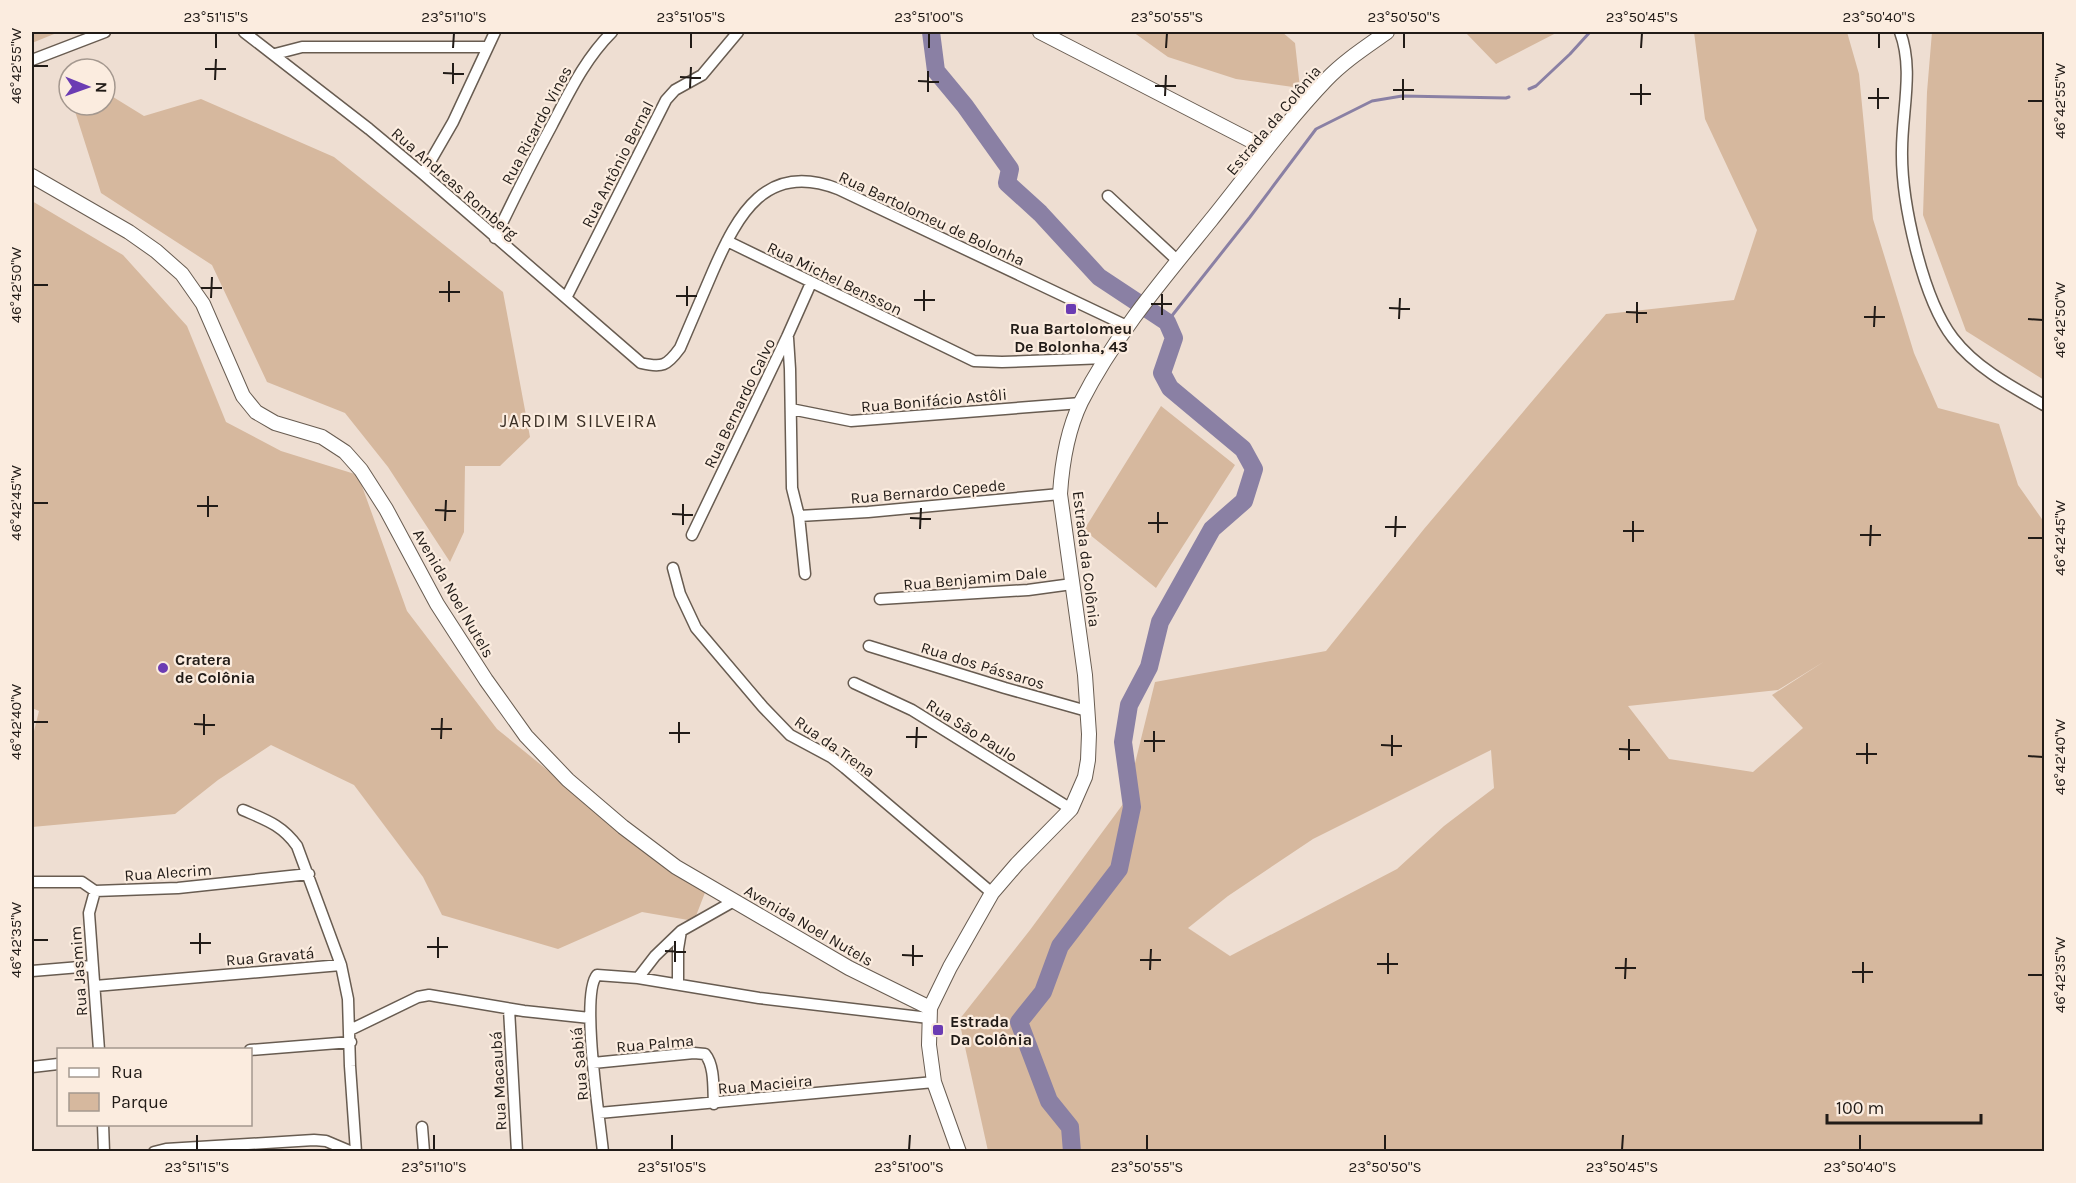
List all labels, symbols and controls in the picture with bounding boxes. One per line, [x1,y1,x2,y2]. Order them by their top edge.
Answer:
text: 23°51'15"S [183,8,249,26]
text: 23°51'10"S [421,8,487,26]
text: 23°51'05"S [656,8,726,26]
text: 23°51'00"S [894,8,964,26]
text: 23°50'55"S [1131,8,1203,26]
text: 23°50'50"S [1367,8,1441,26]
text: 23°50'45"S [1606,8,1678,26]
text: 23°50'40"S [1843,8,1915,26]
text: 46°42'55"W [7,27,25,104]
north arrow [57,57,117,117]
street label: Estrada da Colônia [1222,62,1325,179]
text: 46°42'55"W [2051,62,2069,139]
street label: Rua Ricardo Vines [497,63,576,188]
text: N [92,81,111,93]
street label: Rua Antônio Bernal [577,98,658,231]
street label: Rua Andreas Romberg [388,123,522,243]
street label: Rua Bartolomeu de Bolonha [836,167,1028,270]
street label: Rua Michel Bensson [764,238,905,319]
text: 46°42'50"W [7,246,25,323]
text: 46°42'50"W [2051,281,2069,358]
marker: Rua Bartolomeu De Bolonha, 43 [1064,302,1078,316]
place label: Rua Bartolomeu De Bolonha, 43 [1010,319,1132,356]
street label: Rua Bernardo Calvo [700,335,779,471]
street label: Rua Bonifácio Astôli [860,385,1008,416]
district label: JARDIM SILVEIRA [500,410,658,432]
text: 46°42'45"W [7,464,25,541]
street label: Rua Bernardo Cepede [850,475,1006,508]
street label: Estrada da Colônia [1069,490,1104,628]
text: 46°42'45"W [2051,499,2069,576]
street label: Avenida Noel Nutels [409,525,498,661]
street label: Rua Benjamim Dale [902,563,1048,594]
street label: Rua dos Pássaros [919,638,1047,693]
place label: Cratera de Colônia [175,650,255,687]
marker: Cratera de Colônia [156,661,170,675]
text: 46°42'40"W [7,683,25,760]
street label: Rua São Paulo [923,695,1021,766]
street label: Rua da Trena [791,712,878,781]
text: 46°42'40"W [2051,718,2069,795]
street label: Rua Alecrim [124,860,212,885]
street label: Avenida Noel Nutels [741,881,877,970]
text: 46°42'35"W [7,901,25,978]
street label: Rua Jasmim [66,925,91,1017]
text: 46°42'35"W [2051,936,2069,1013]
street label: Rua Gravatá [225,943,315,970]
place label: Estrada Da Colônia [950,1012,1032,1049]
marker: Estrada Da Colônia [931,1023,945,1037]
street label: Rua Sabiá [567,1026,592,1101]
street label: Rua Macaubá [486,1031,511,1131]
street label: Rua Palma [615,1031,695,1056]
legend [57,1048,252,1126]
text: Rua [111,1061,143,1083]
street label: Rua Macieira [717,1071,813,1098]
scale bar [1827,1087,1982,1125]
text: Parque [111,1091,168,1113]
text: 100 m [1836,1097,1884,1119]
text: 23°51'15"S [164,1158,230,1176]
text: 23°51'10"S [401,1158,467,1176]
text: 23°51'05"S [637,1158,707,1176]
text: 23°51'00"S [874,1158,944,1176]
text: 23°50'55"S [1111,1158,1183,1176]
text: 23°50'50"S [1348,1158,1422,1176]
text: 23°50'45"S [1586,1158,1658,1176]
text: 23°50'40"S [1824,1158,1896,1176]

